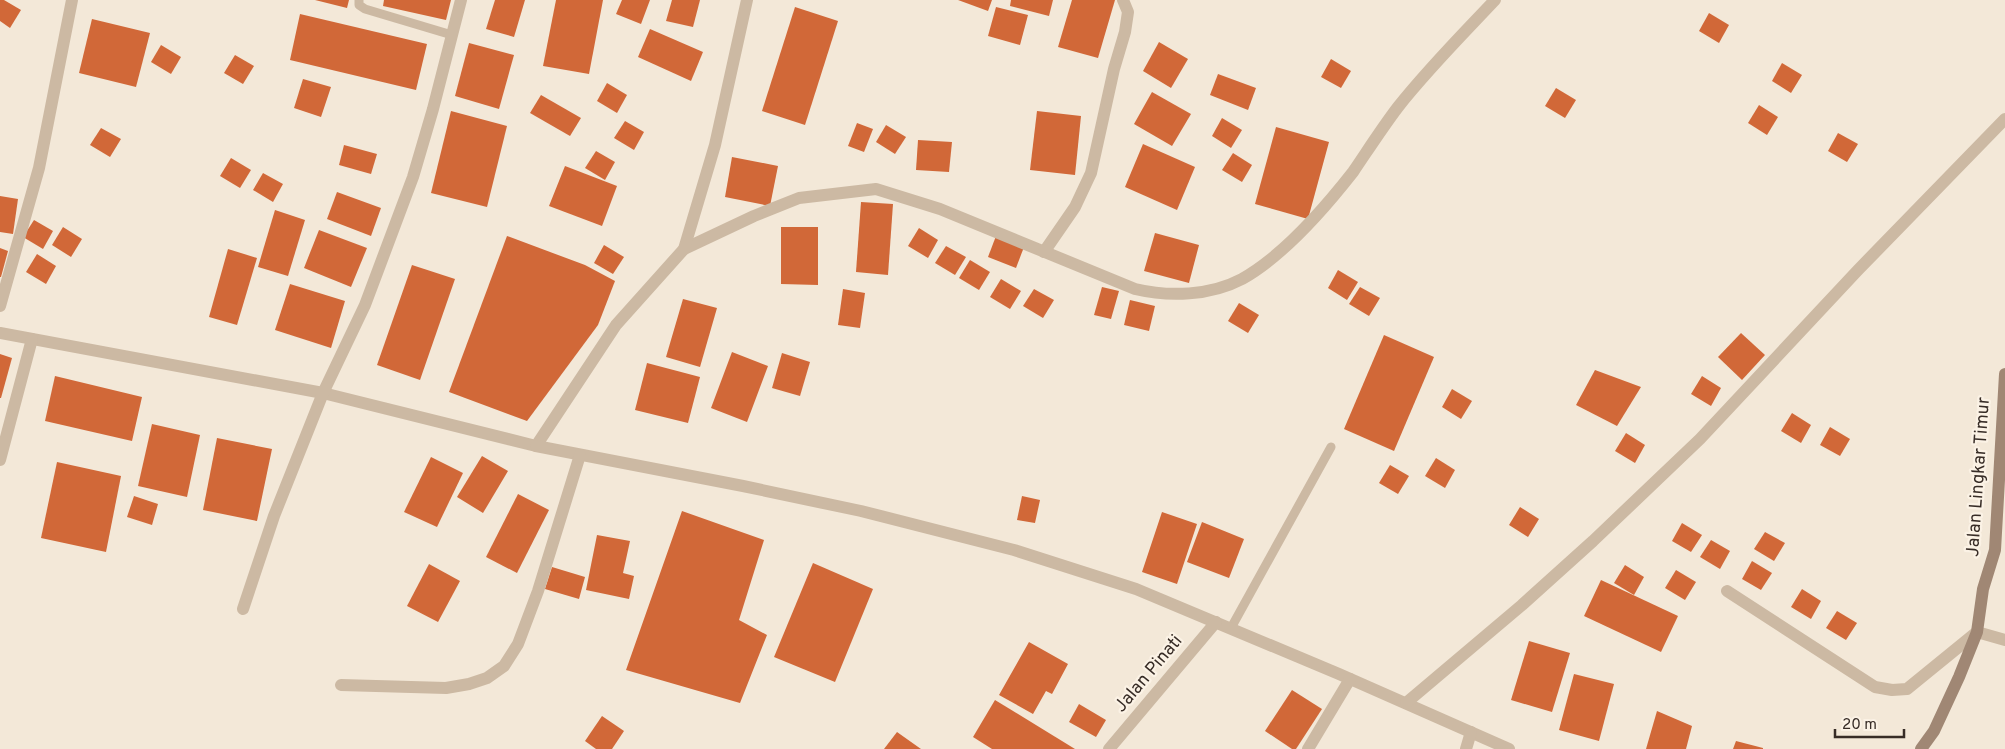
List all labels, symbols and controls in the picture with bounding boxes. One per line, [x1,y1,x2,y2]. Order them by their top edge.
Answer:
street label: Jalan Lingkar Timur [1962,396,1996,558]
street label: Jalan Pinati [1110,630,1188,718]
scale bar [1835,706,1904,738]
text: 20 m [1842,716,1877,735]

